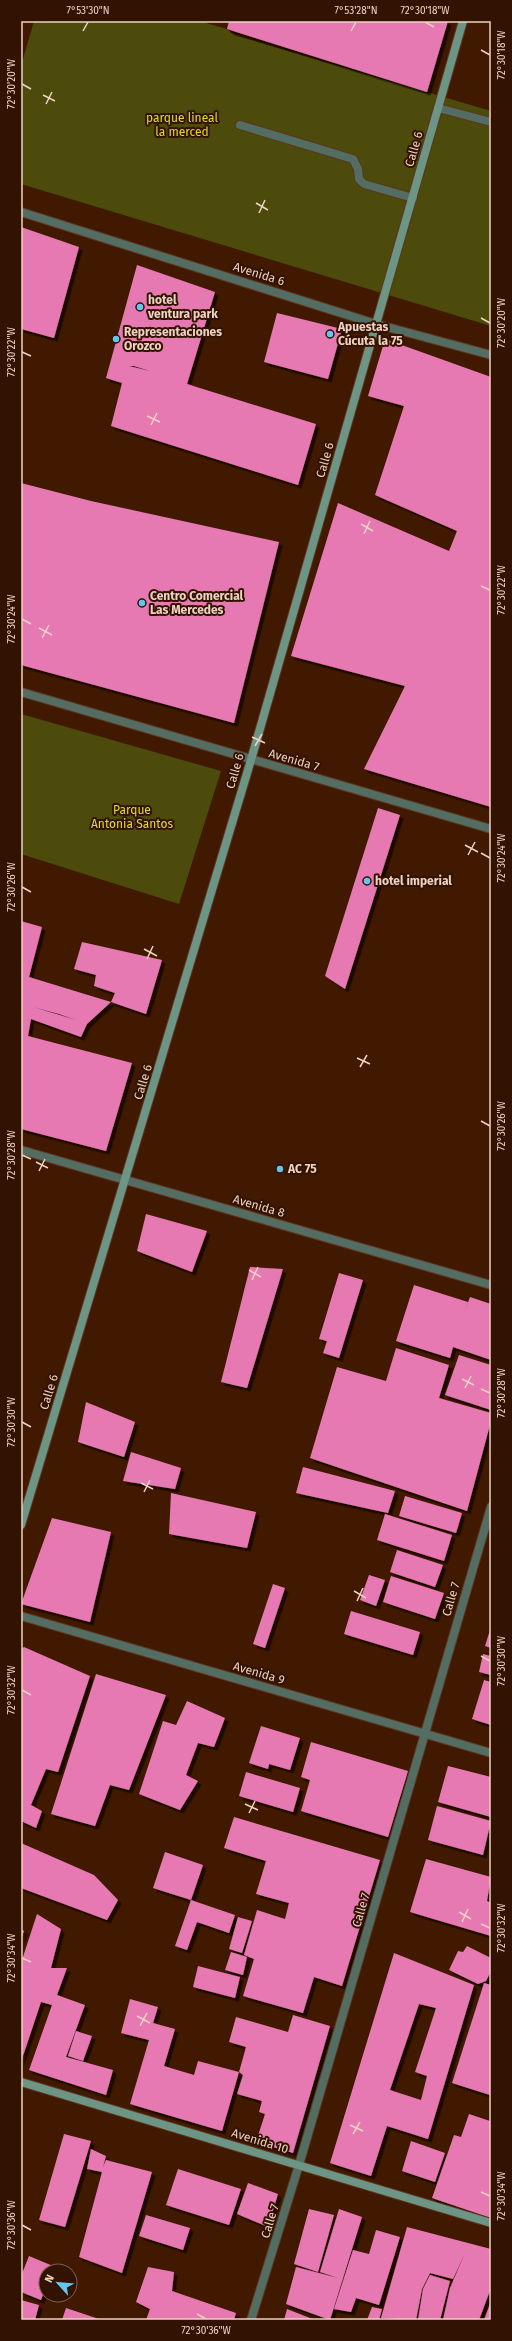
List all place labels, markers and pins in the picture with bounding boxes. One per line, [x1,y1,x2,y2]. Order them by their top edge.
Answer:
place label: hotel ventura park [147,293,218,321]
marker: hotel ventura park [135,302,145,312]
place label: Apuestas Cúcuta la 75 [337,320,403,348]
place label: Representaciones Orozco [124,325,222,353]
marker: Apuestas Cúcuta la 75 [325,329,335,339]
marker: Representaciones Orozco [111,334,121,344]
place label: Centro Comercial Las Mercedes [150,589,244,617]
marker: Centro Comercial Las Mercedes [137,598,147,608]
place label: hotel imperial [375,874,452,888]
marker: hotel imperial [362,876,372,886]
place label: AC 75 [287,1162,317,1176]
marker: AC 75 [275,1164,285,1174]

